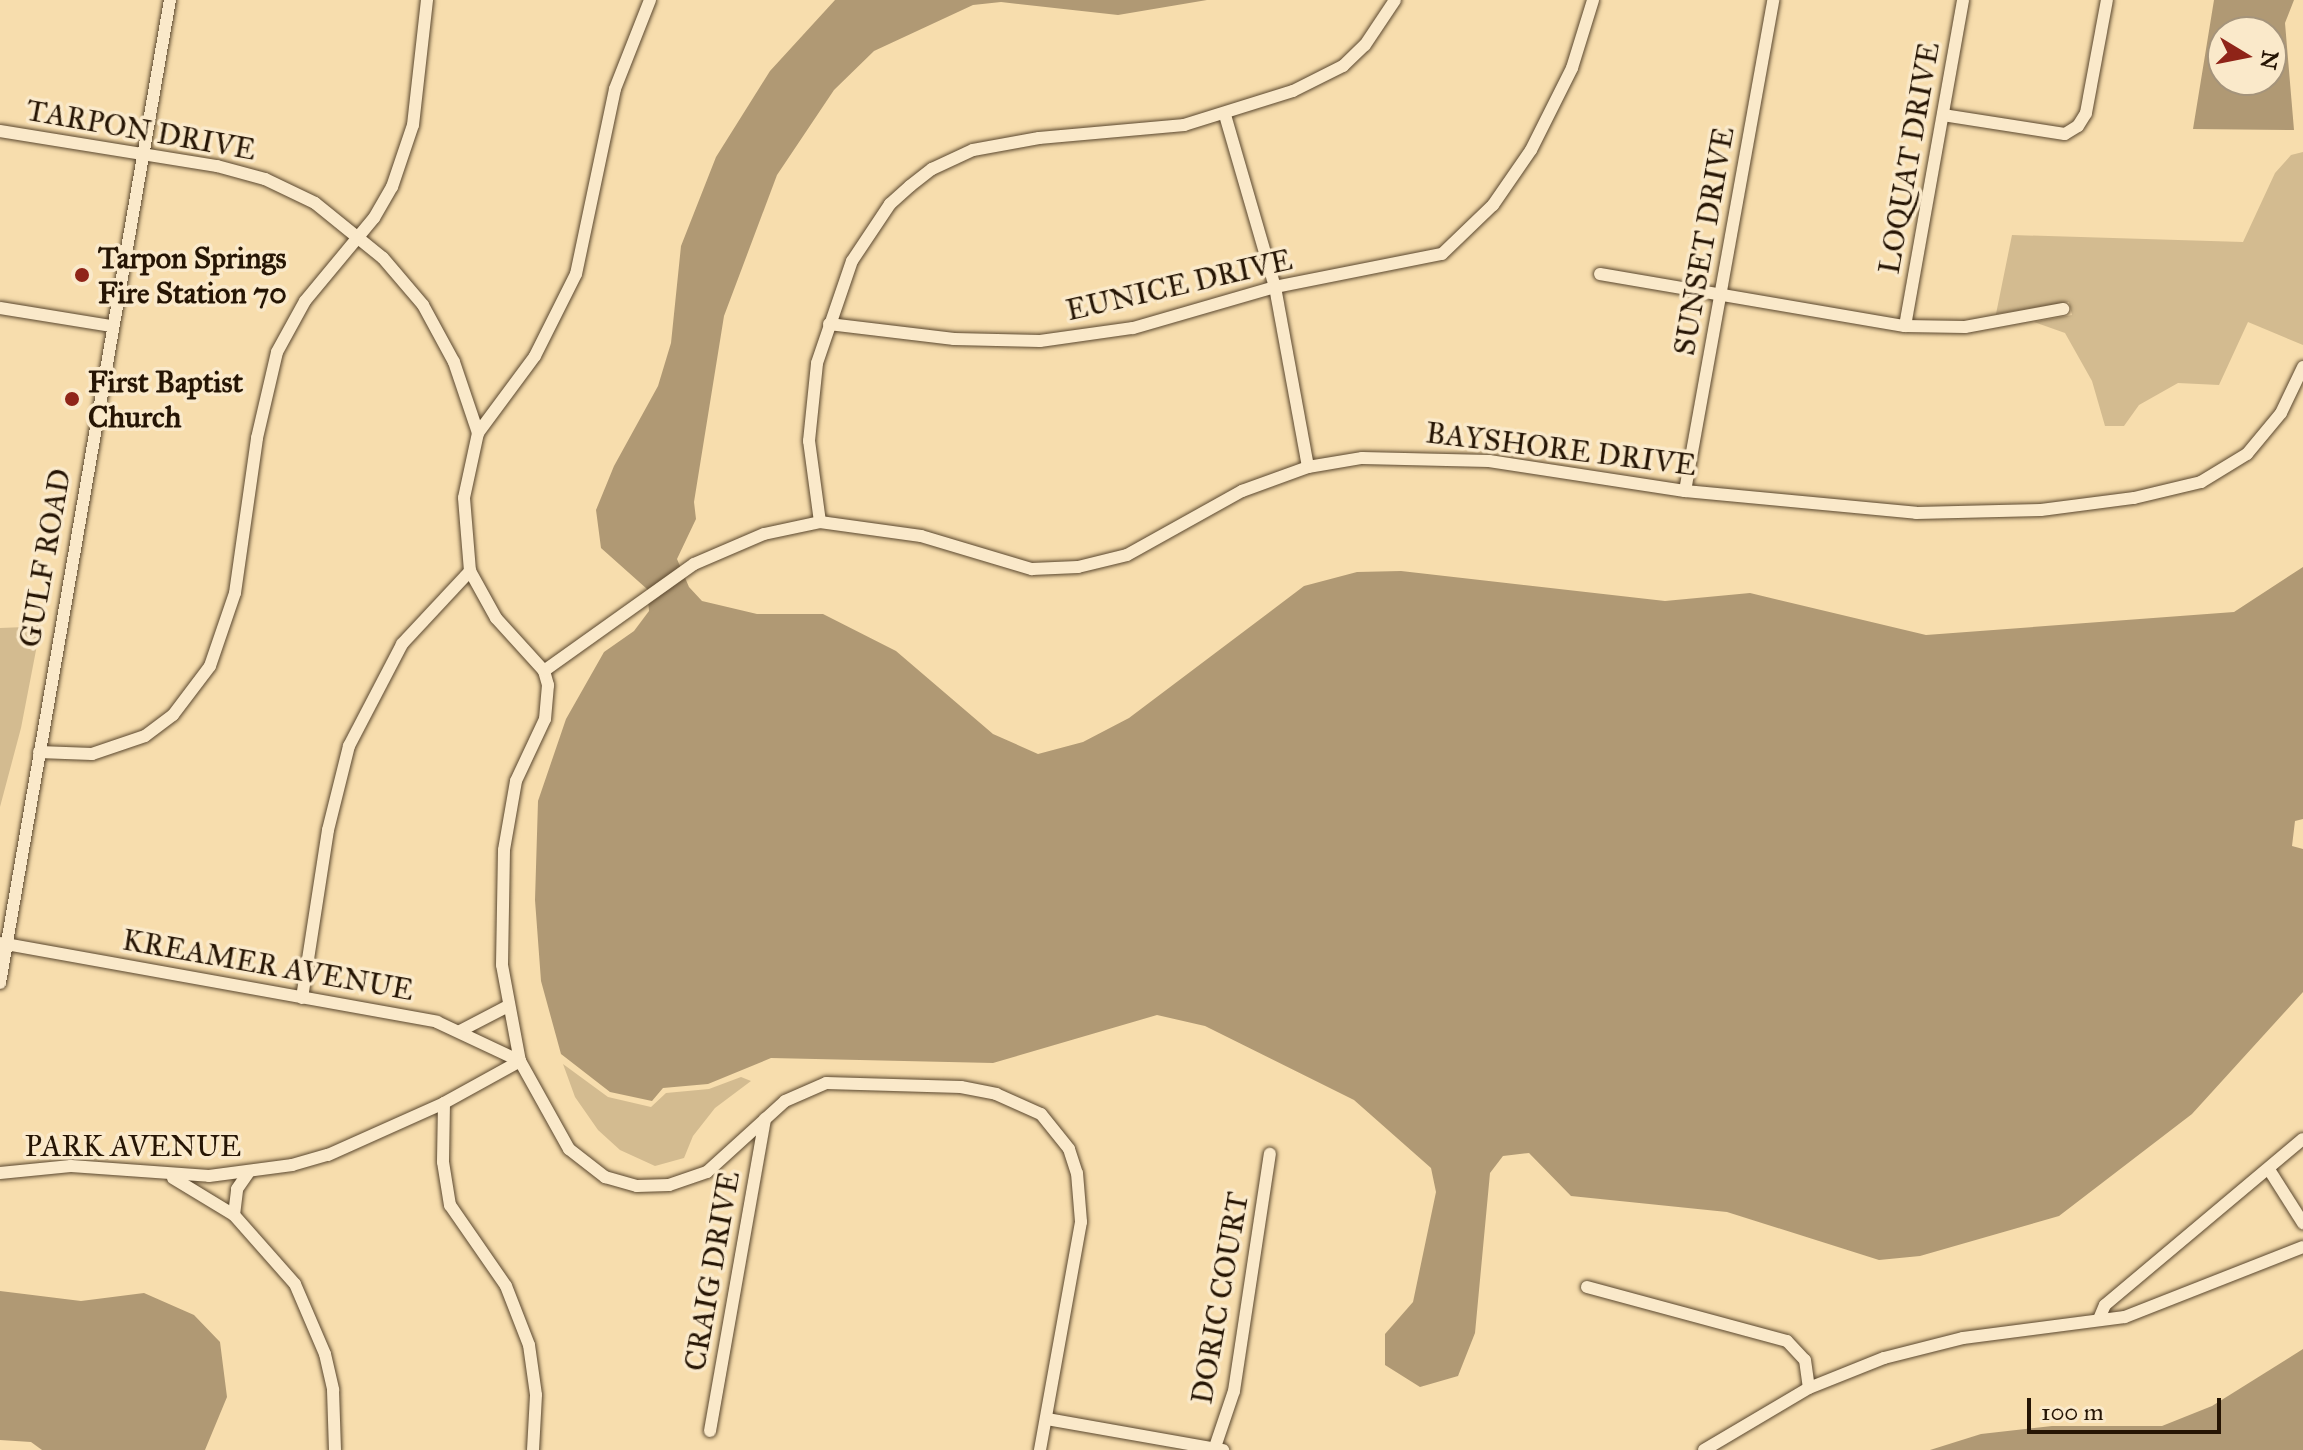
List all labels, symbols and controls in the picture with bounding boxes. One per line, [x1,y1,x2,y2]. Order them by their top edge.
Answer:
north arrow [2207,16,2287,96]
street label: LOQUAT DRIVE [1871,39,1947,277]
text: N [2254,48,2284,71]
street label: TARPON DRIVE [23,92,259,168]
street label: SUNSET DRIVE [1666,124,1742,358]
place label: Tarpon Springs Fire Station 70 [98,240,287,310]
street label: EUNICE DRIVE [1062,241,1296,329]
marker: Tarpon Springs Fire Station 70 [73,266,91,284]
place label: First Baptist Church [88,364,243,434]
marker: First Baptist Church [63,390,81,408]
street label: BAYSHORE DRIVE [1424,415,1698,483]
street label: GULF ROAD [12,466,78,650]
street label: KREAMER AVENUE [120,922,416,1008]
street label: PARK AVENUE [25,1128,241,1164]
street label: CRAIG DRIVE [677,1168,747,1374]
street label: DORIC COURT [1184,1189,1256,1407]
scale bar [2031,1382,2225,1432]
text: 100 m [2041,1397,2104,1427]

